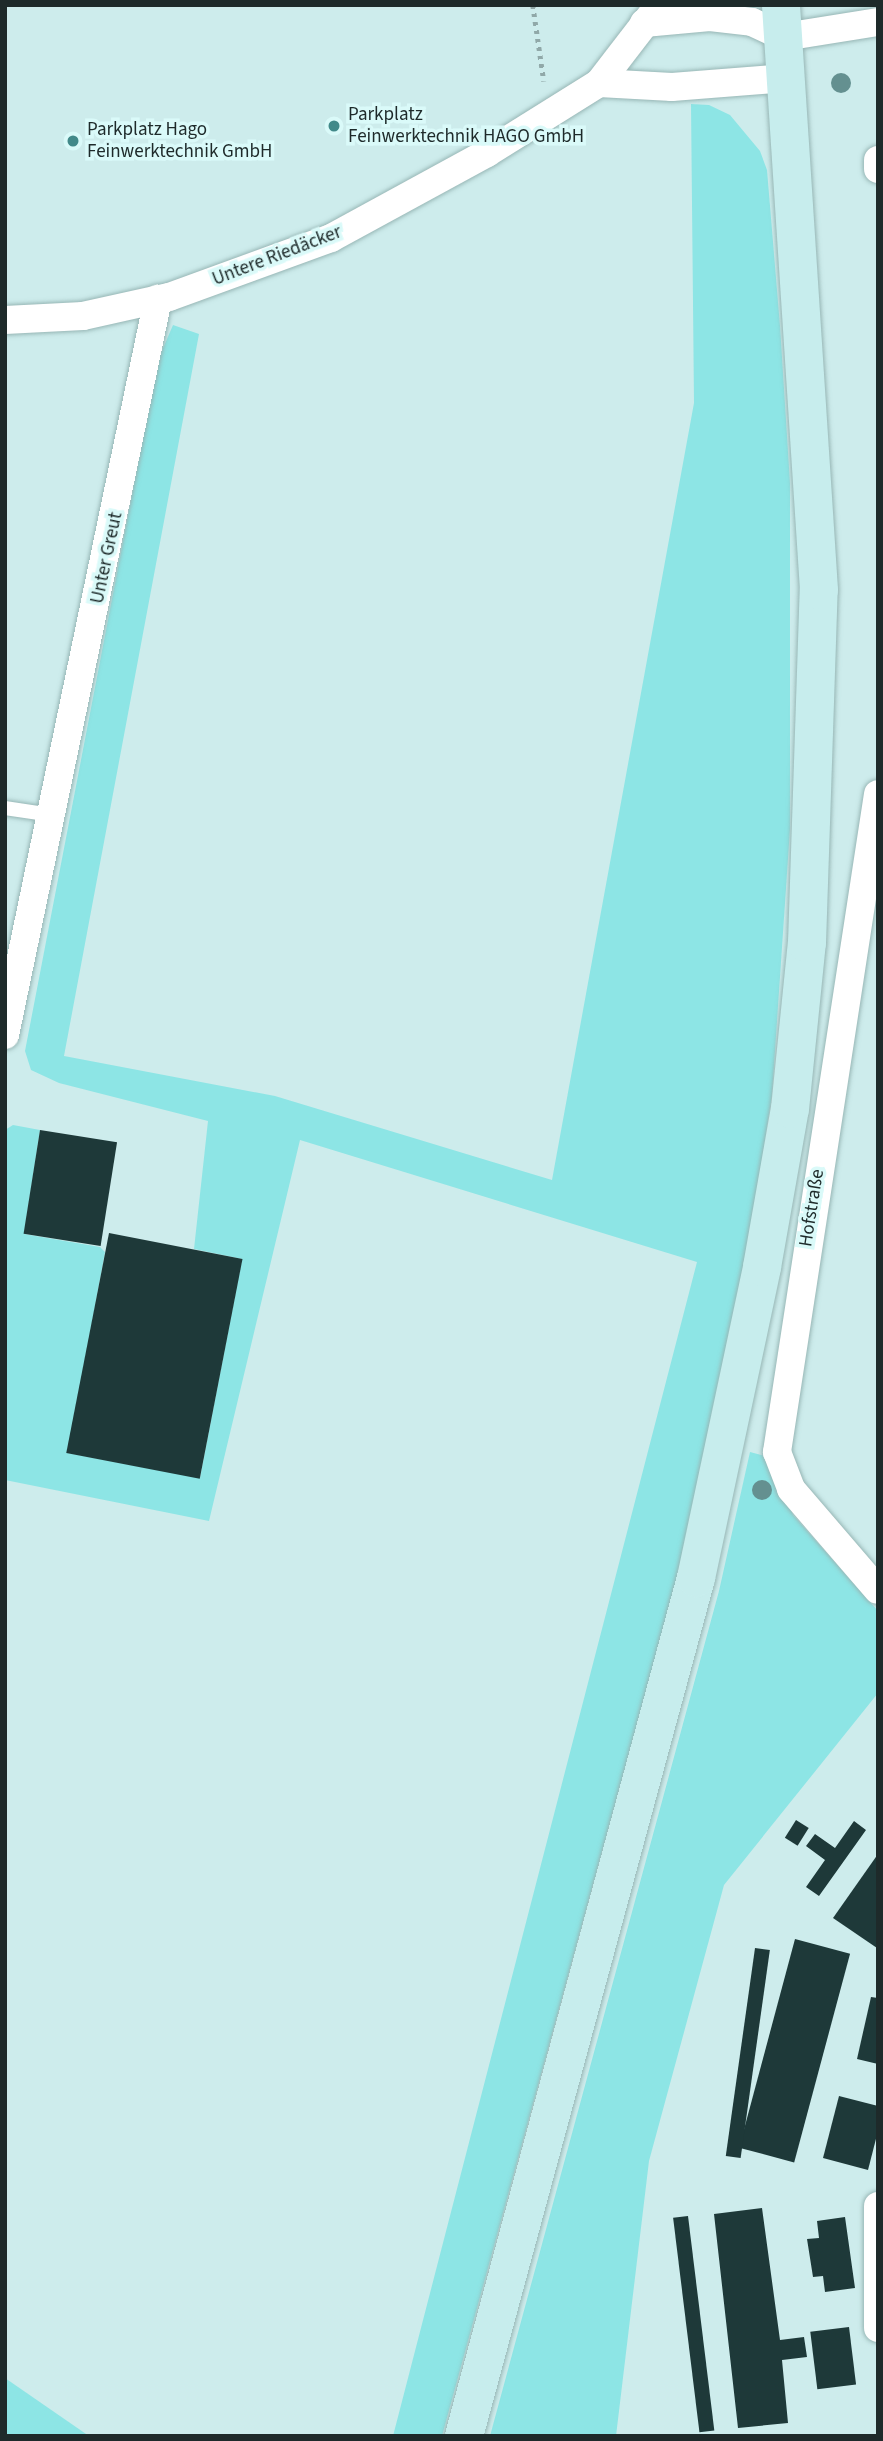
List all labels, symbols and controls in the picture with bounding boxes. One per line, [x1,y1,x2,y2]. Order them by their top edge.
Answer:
place label: Parkplatz Feinwerktechnik HAGO GmbH [348,104,584,148]
marker: Parkplatz Feinwerktechnik HAGO GmbH [326,118,342,134]
place label: Parkplatz Hago Feinwerktechnik GmbH [87,119,272,163]
marker: Parkplatz Hago Feinwerktechnik GmbH [65,133,81,149]
street label: Untere Riedäcker [209,221,345,291]
street label: Unter Greut [86,510,128,606]
street label: Hofstraße [795,1168,829,1248]

